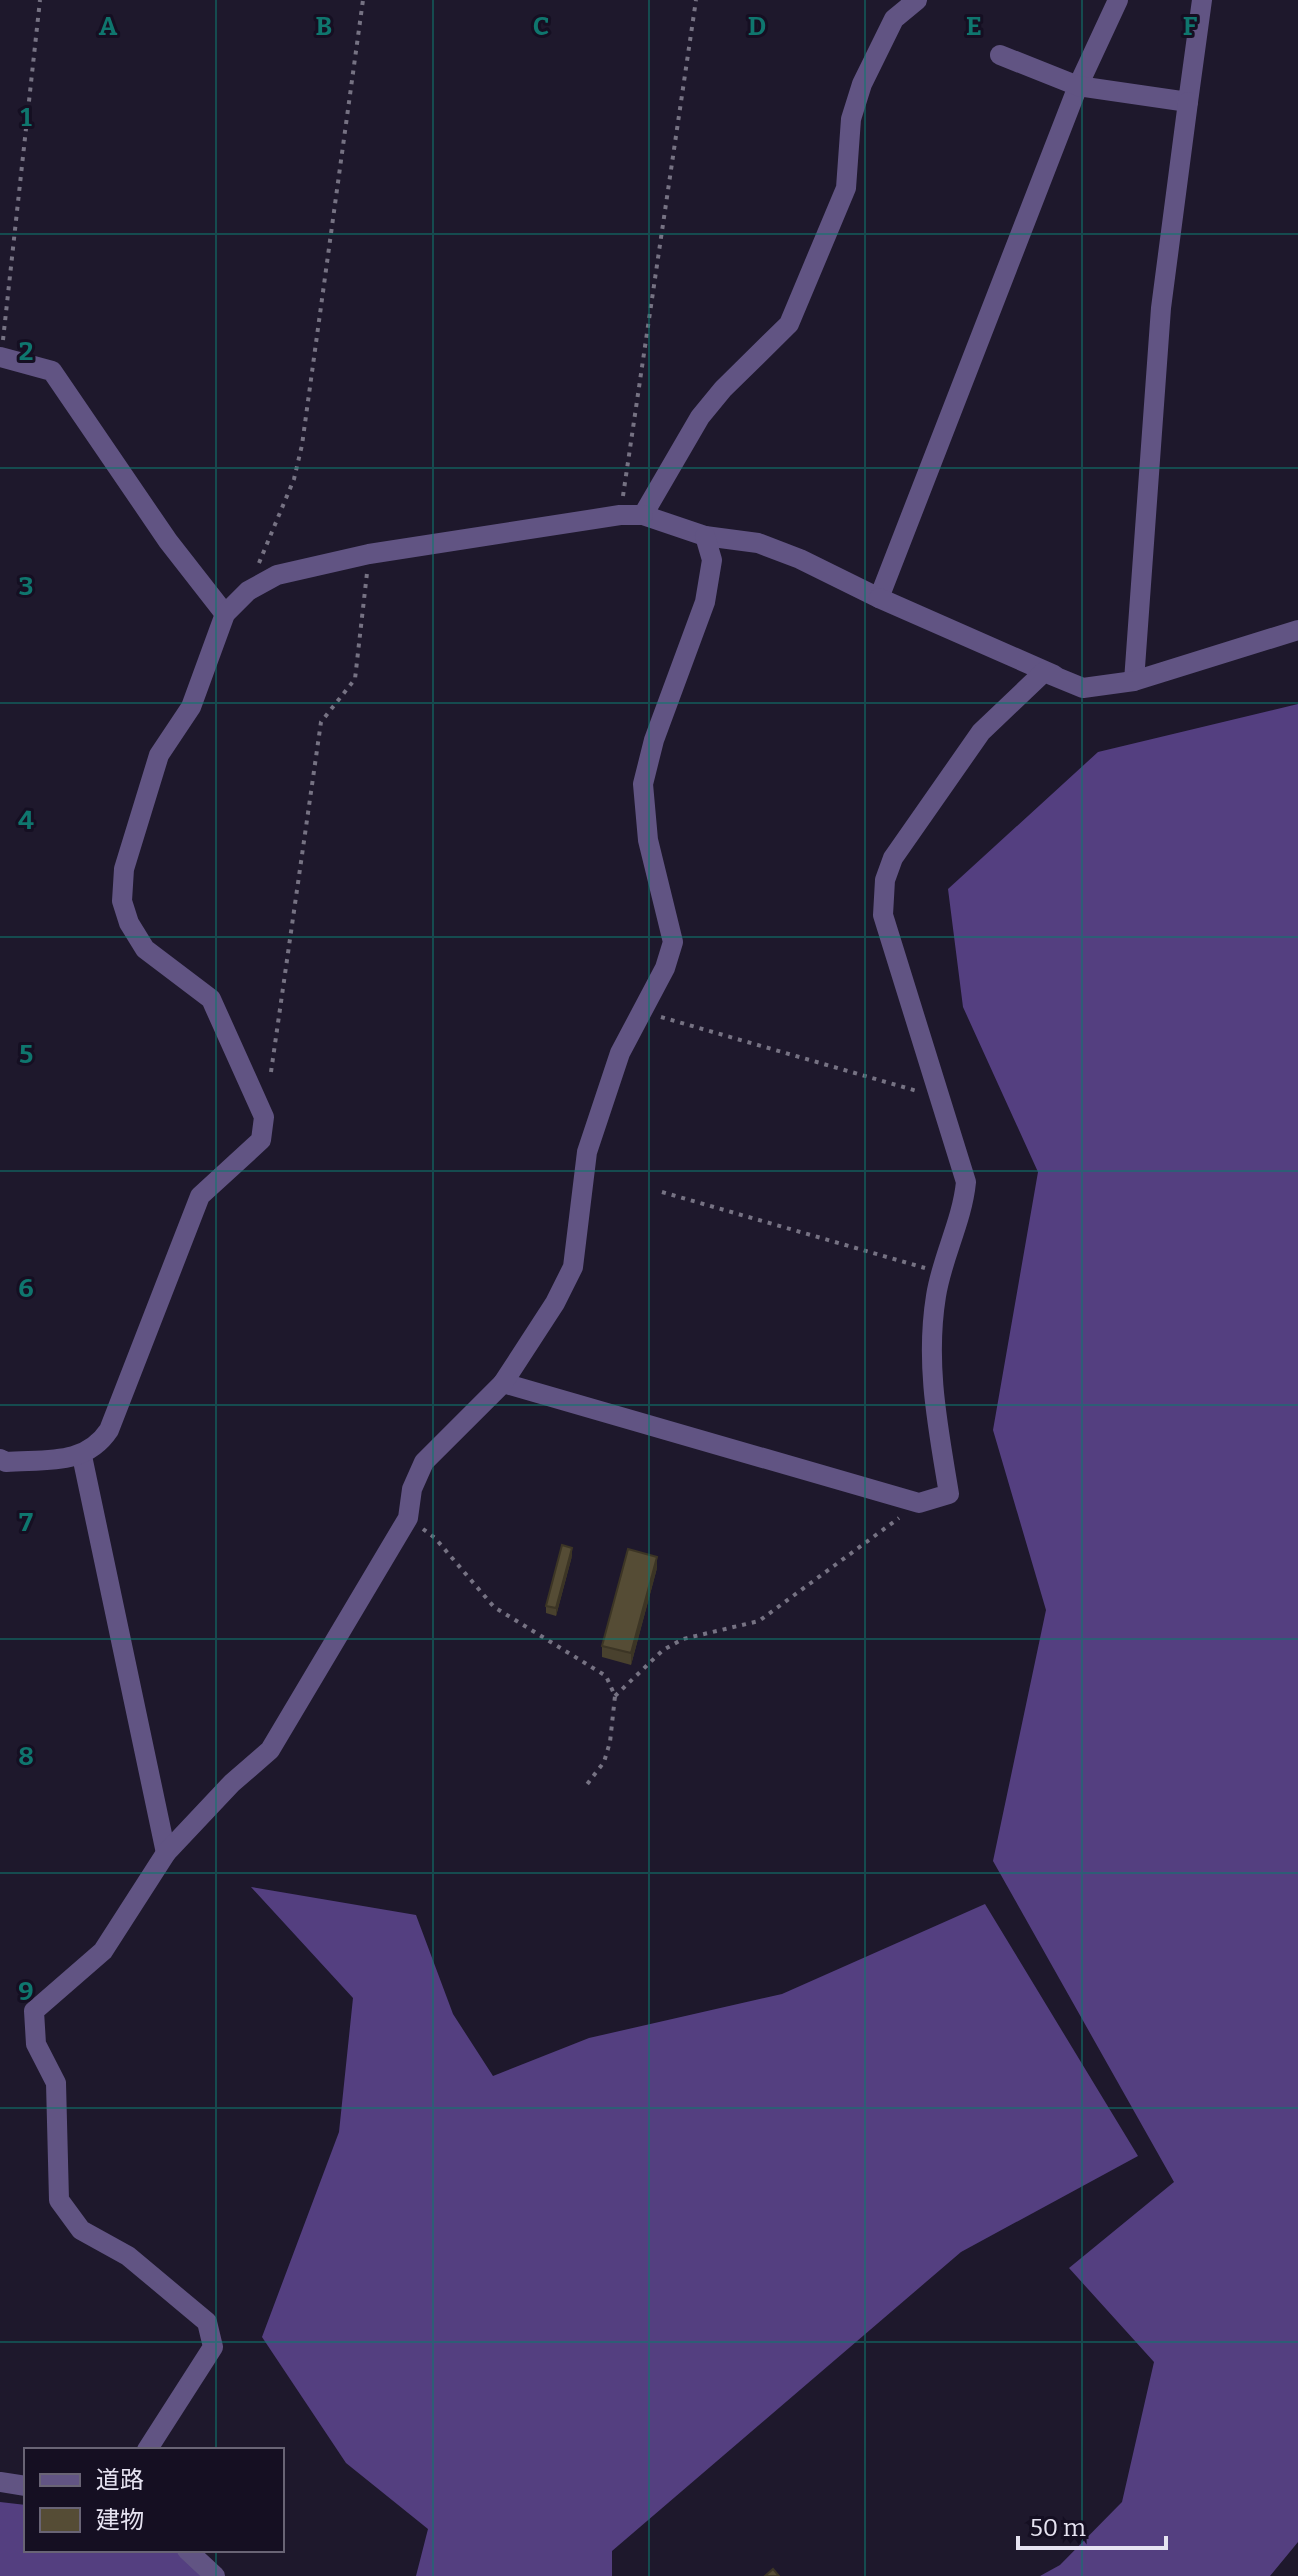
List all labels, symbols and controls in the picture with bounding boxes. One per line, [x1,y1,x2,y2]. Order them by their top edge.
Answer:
text: A [99,11,118,42]
text: B [316,11,332,42]
text: C [533,11,549,42]
text: D [748,11,766,42]
text: E [966,11,982,42]
text: F [1183,11,1198,42]
text: 1 [20,102,32,133]
text: 2 [19,336,33,367]
text: 3 [19,571,33,602]
text: 4 [18,805,34,836]
text: 5 [19,1039,33,1070]
text: 6 [18,1273,34,1304]
text: 7 [19,1507,33,1538]
text: 8 [18,1741,34,1772]
text: 9 [18,1976,34,2007]
legend [24,2448,284,2552]
text: 道路 [96,2466,144,2494]
scale bar [1018,2500,1166,2550]
text: 建物 [96,2506,144,2534]
text: 50 m [1030,2514,1086,2542]

